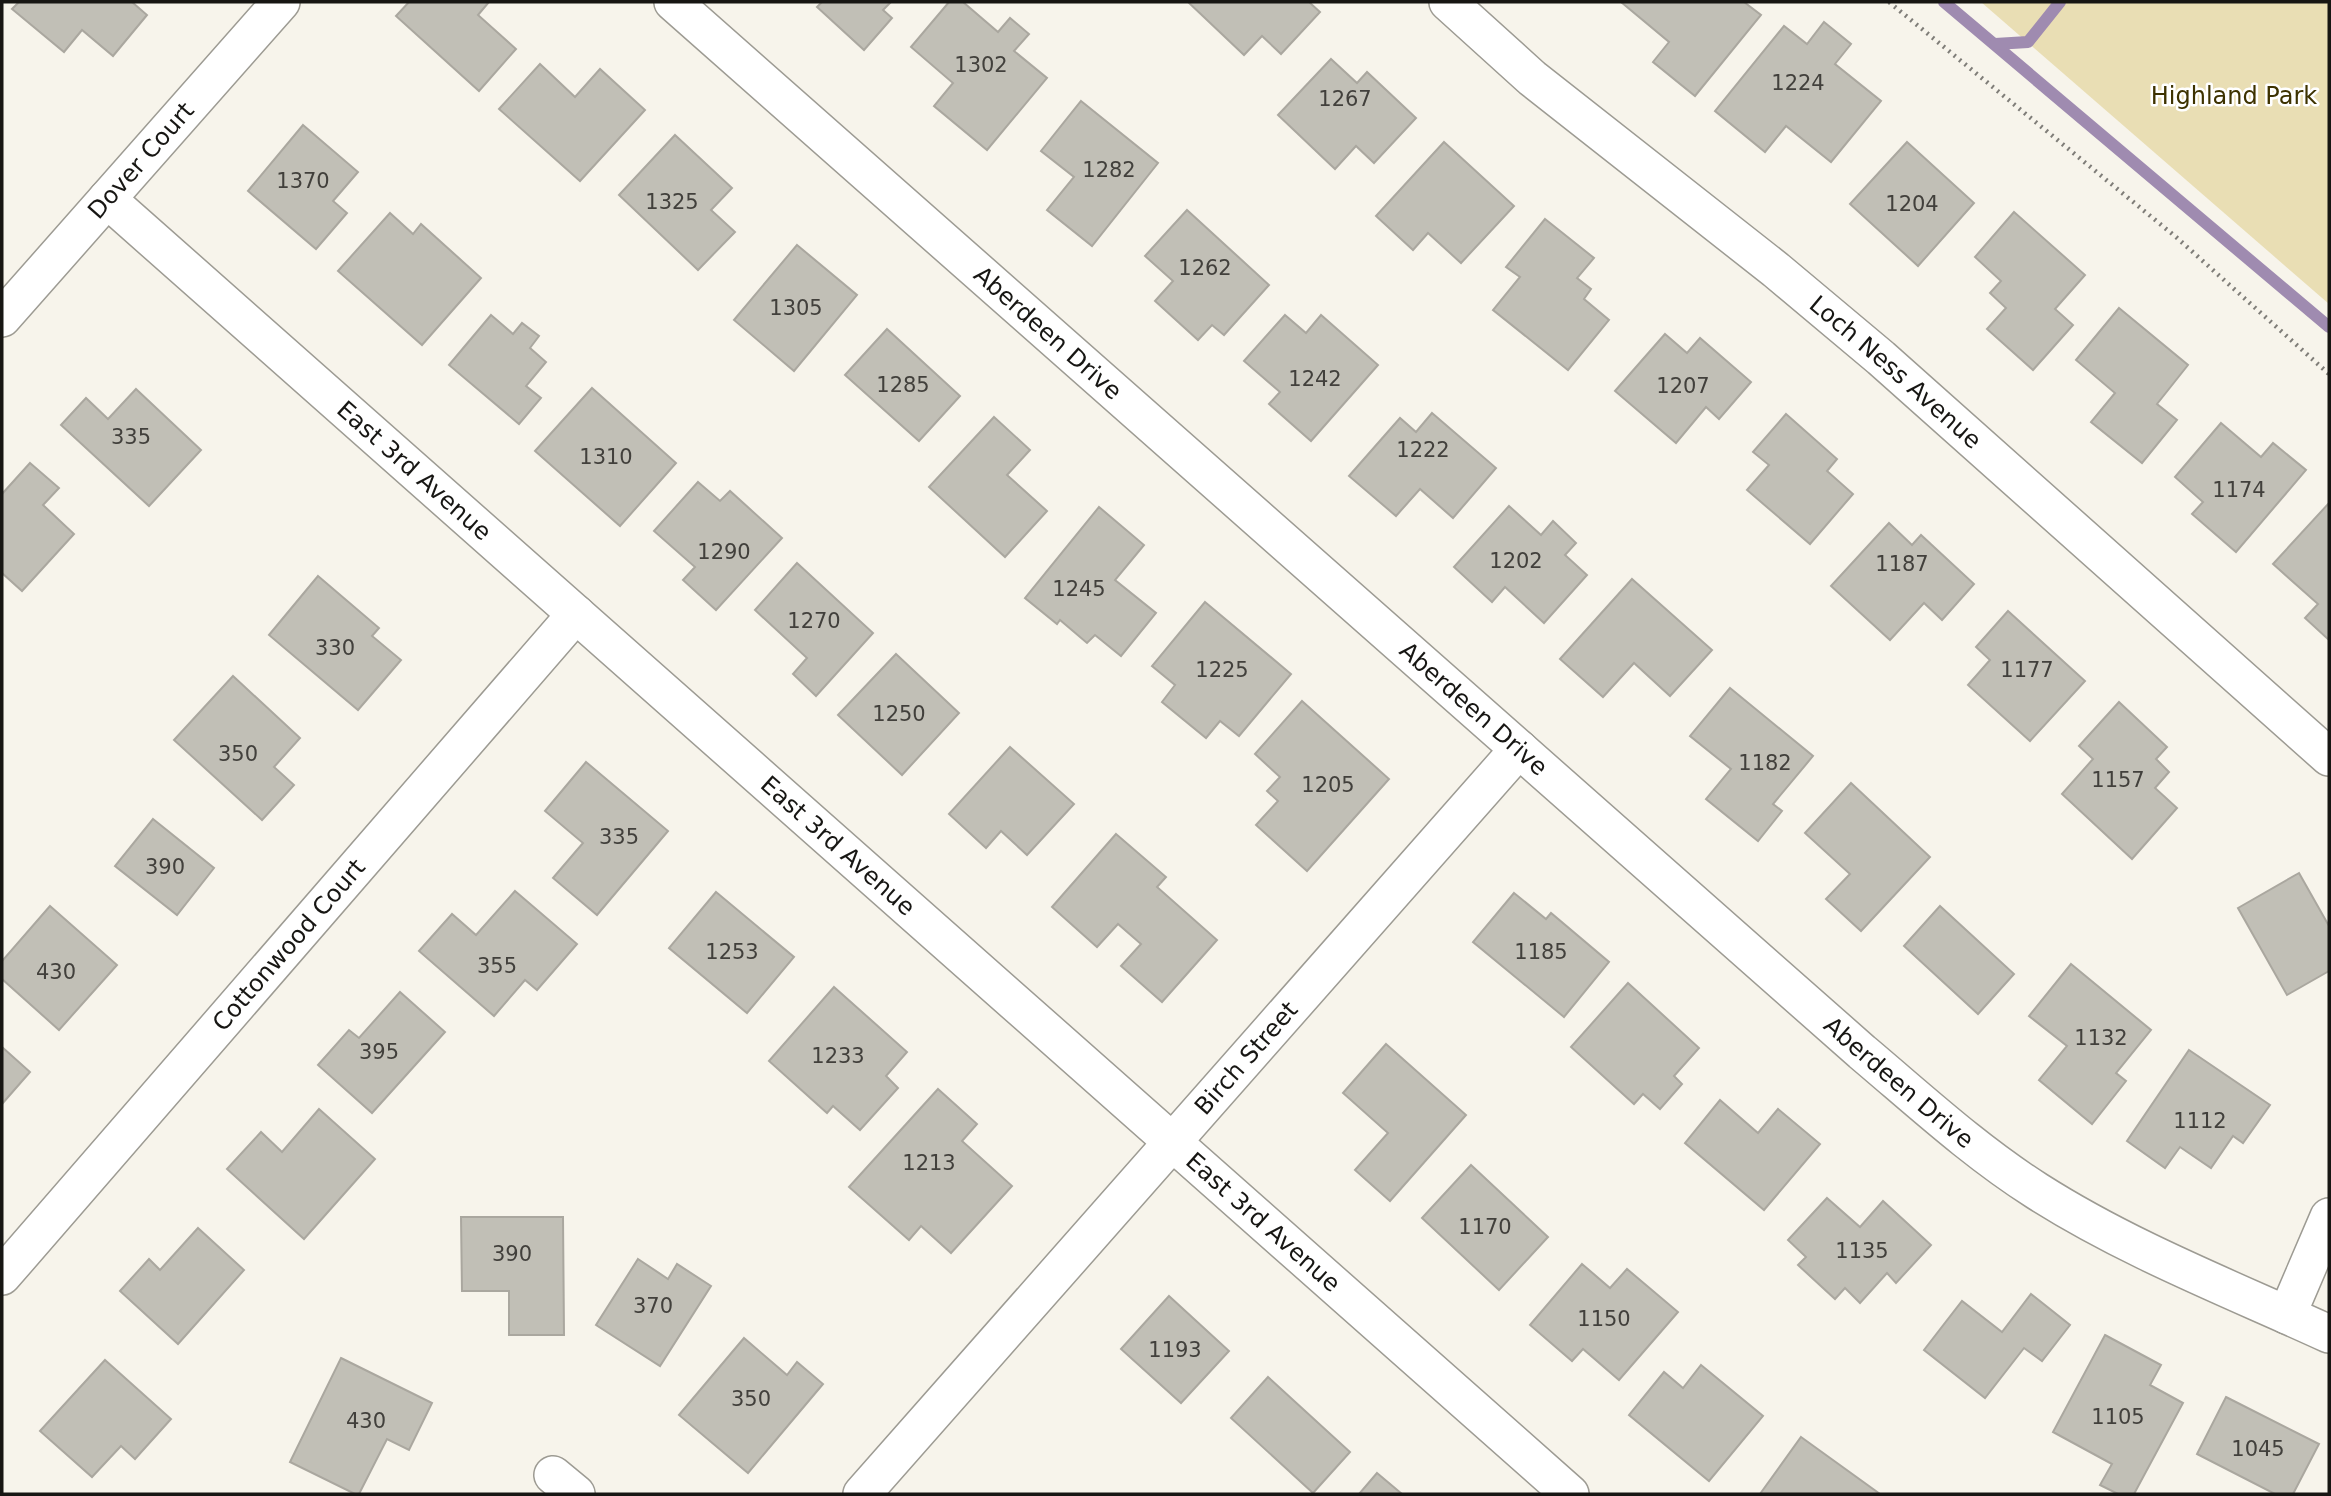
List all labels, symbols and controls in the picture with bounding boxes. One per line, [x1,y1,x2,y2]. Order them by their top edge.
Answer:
house number: 1302 [954,53,1008,77]
house number: 1224 [1771,71,1825,95]
park label: Highland Park [2151,82,2317,110]
house number: 1267 [1318,87,1372,111]
street label: Dover Court [82,97,200,224]
house number: 1282 [1082,158,1136,182]
house number: 1370 [276,169,330,193]
house number: 1325 [645,190,699,214]
house number: 1204 [1885,192,1939,216]
house number: 1262 [1178,256,1232,280]
street label: Aberdeen Drive [968,260,1127,406]
street label: Loch Ness Avenue [1804,290,1987,455]
house number: 1305 [769,296,823,320]
house number: 1242 [1288,367,1342,391]
house number: 1285 [876,373,930,397]
house number: 1207 [1656,374,1710,398]
street label: East 3rd Avenue [331,395,497,546]
house number: 335 [111,425,151,449]
house number: 1222 [1396,438,1450,462]
house number: 1310 [579,445,633,469]
house number: 1174 [2212,478,2266,502]
house number: 1290 [697,540,751,564]
house number: 1202 [1489,549,1543,573]
house number: 1187 [1875,552,1929,576]
house number: 1245 [1052,577,1106,601]
house number: 1270 [787,609,841,633]
house number: 330 [315,636,355,660]
street label: Aberdeen Drive [1394,636,1553,781]
house number: 1225 [1195,658,1249,682]
house number: 1177 [2000,658,2054,682]
house number: 1250 [872,702,926,726]
house number: 350 [218,742,258,766]
house number: 1182 [1738,751,1792,775]
house number: 1157 [2091,768,2145,792]
street label: East 3rd Avenue [755,770,921,921]
house number: 1205 [1301,773,1355,797]
house number: 335 [599,825,639,849]
street label: Cottonwood Court [207,854,371,1037]
house number: 390 [145,855,185,879]
house number: 1253 [705,940,759,964]
house number: 1185 [1514,940,1568,964]
house number: 355 [477,954,517,978]
house number: 430 [36,960,76,984]
street label: Birch Street [1189,996,1304,1121]
street label: Aberdeen Drive [1818,1011,1979,1154]
house number: 1132 [2074,1026,2128,1050]
house number: 395 [359,1040,399,1064]
house number: 1233 [811,1044,865,1068]
house number: 1112 [2173,1109,2227,1133]
street label: East 3rd Avenue [1180,1147,1346,1298]
house number: 1213 [902,1151,956,1175]
house number: 1170 [1458,1215,1512,1239]
house number: 1135 [1835,1239,1889,1263]
house number: 390 [492,1242,532,1266]
house number: 370 [633,1294,673,1318]
house number: 1150 [1577,1307,1631,1331]
house number: 1193 [1148,1338,1202,1362]
house number: 350 [731,1387,771,1411]
house number: 1105 [2091,1405,2145,1429]
house number: 430 [346,1409,386,1433]
house number: 1045 [2231,1437,2285,1461]

